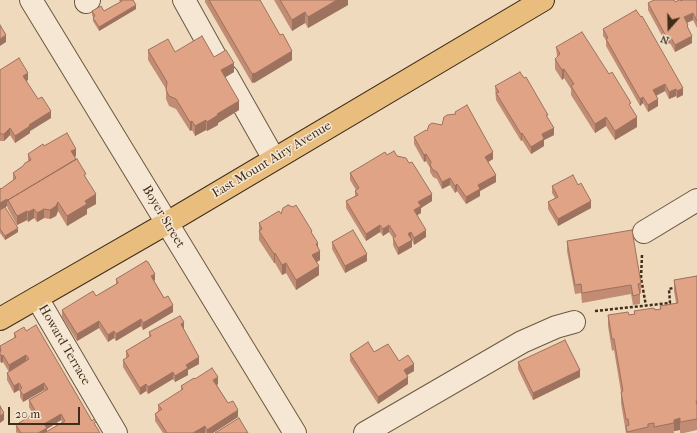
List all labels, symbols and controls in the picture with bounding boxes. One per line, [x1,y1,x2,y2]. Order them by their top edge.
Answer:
north arrow [649,8,689,48]
text: N [659,32,671,47]
street label: East Mount Airy Avenue [210,118,334,202]
street label: Boyer Street [138,183,188,251]
street label: Howard Terrace [35,302,93,388]
scale bar [10,399,82,425]
text: 20 m [15,407,40,421]

